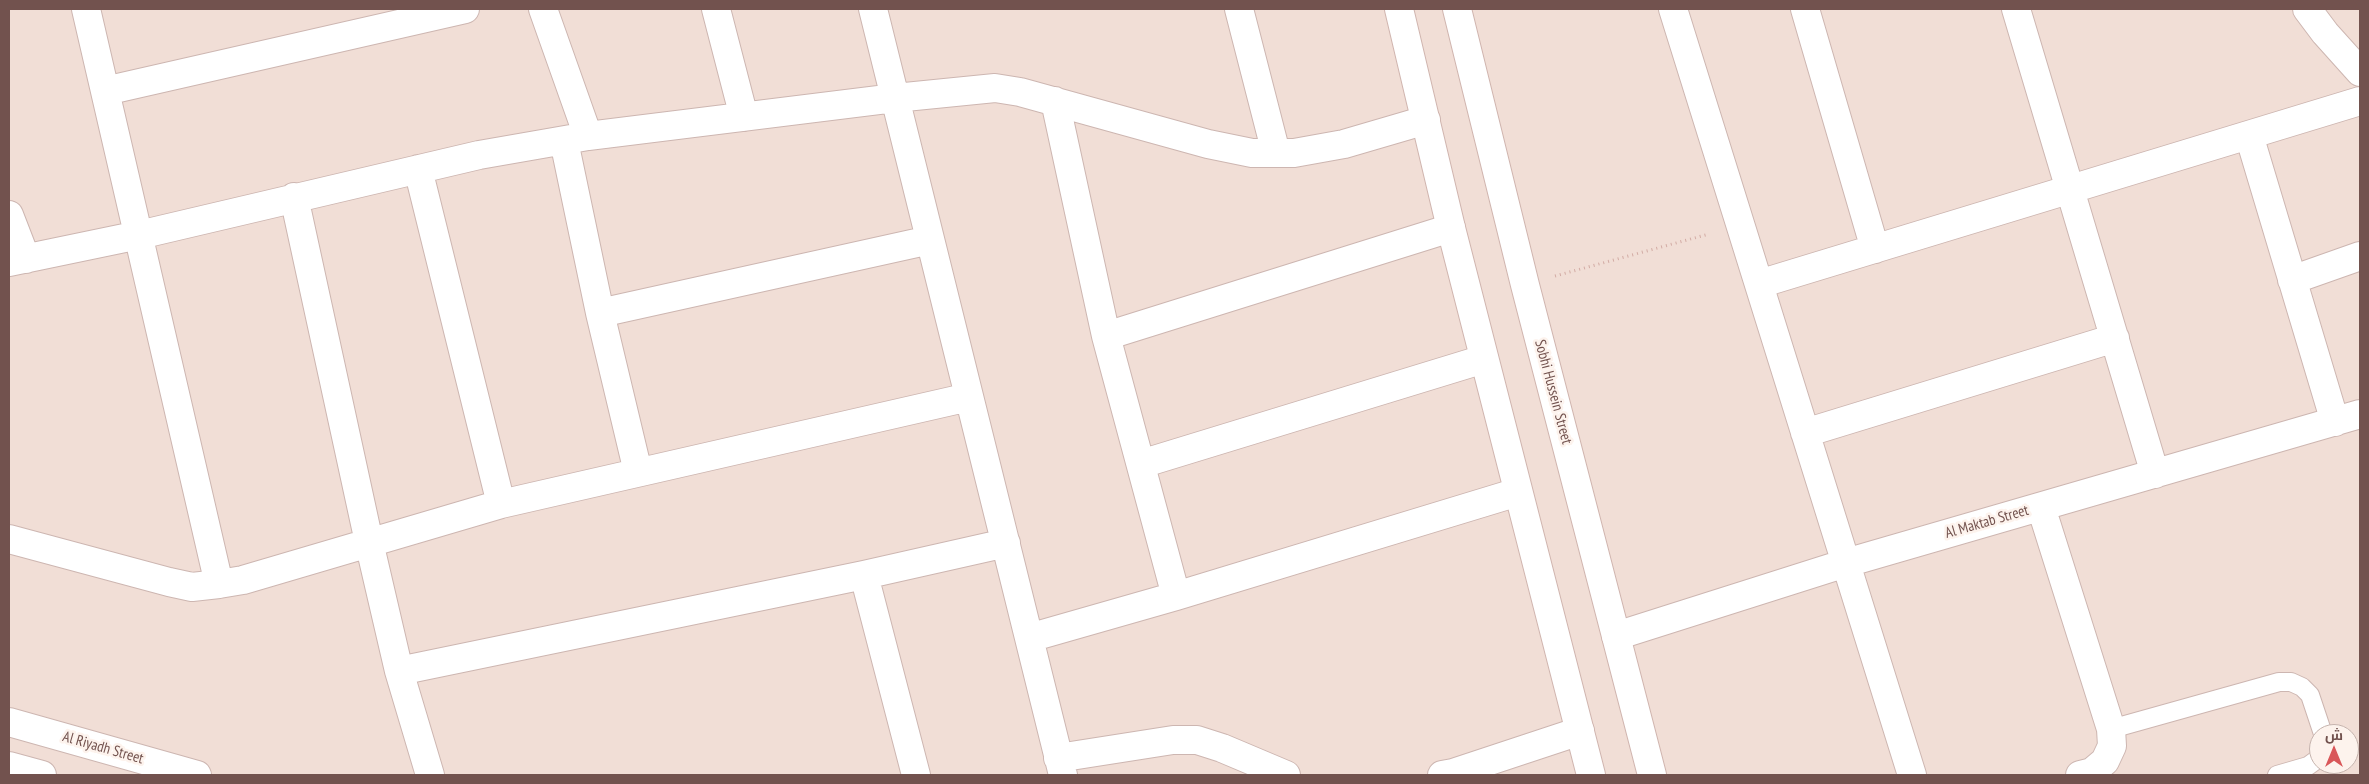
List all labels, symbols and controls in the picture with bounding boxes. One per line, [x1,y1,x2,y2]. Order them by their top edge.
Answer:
street label: Sobhi Hussein Street [1530,338,1576,446]
street label: Al Maktab Street [1943,501,2031,543]
north arrow [2309,724,2359,774]
text: ش [2325,726,2343,744]
street label: Al Riyadh Street [61,728,145,768]

